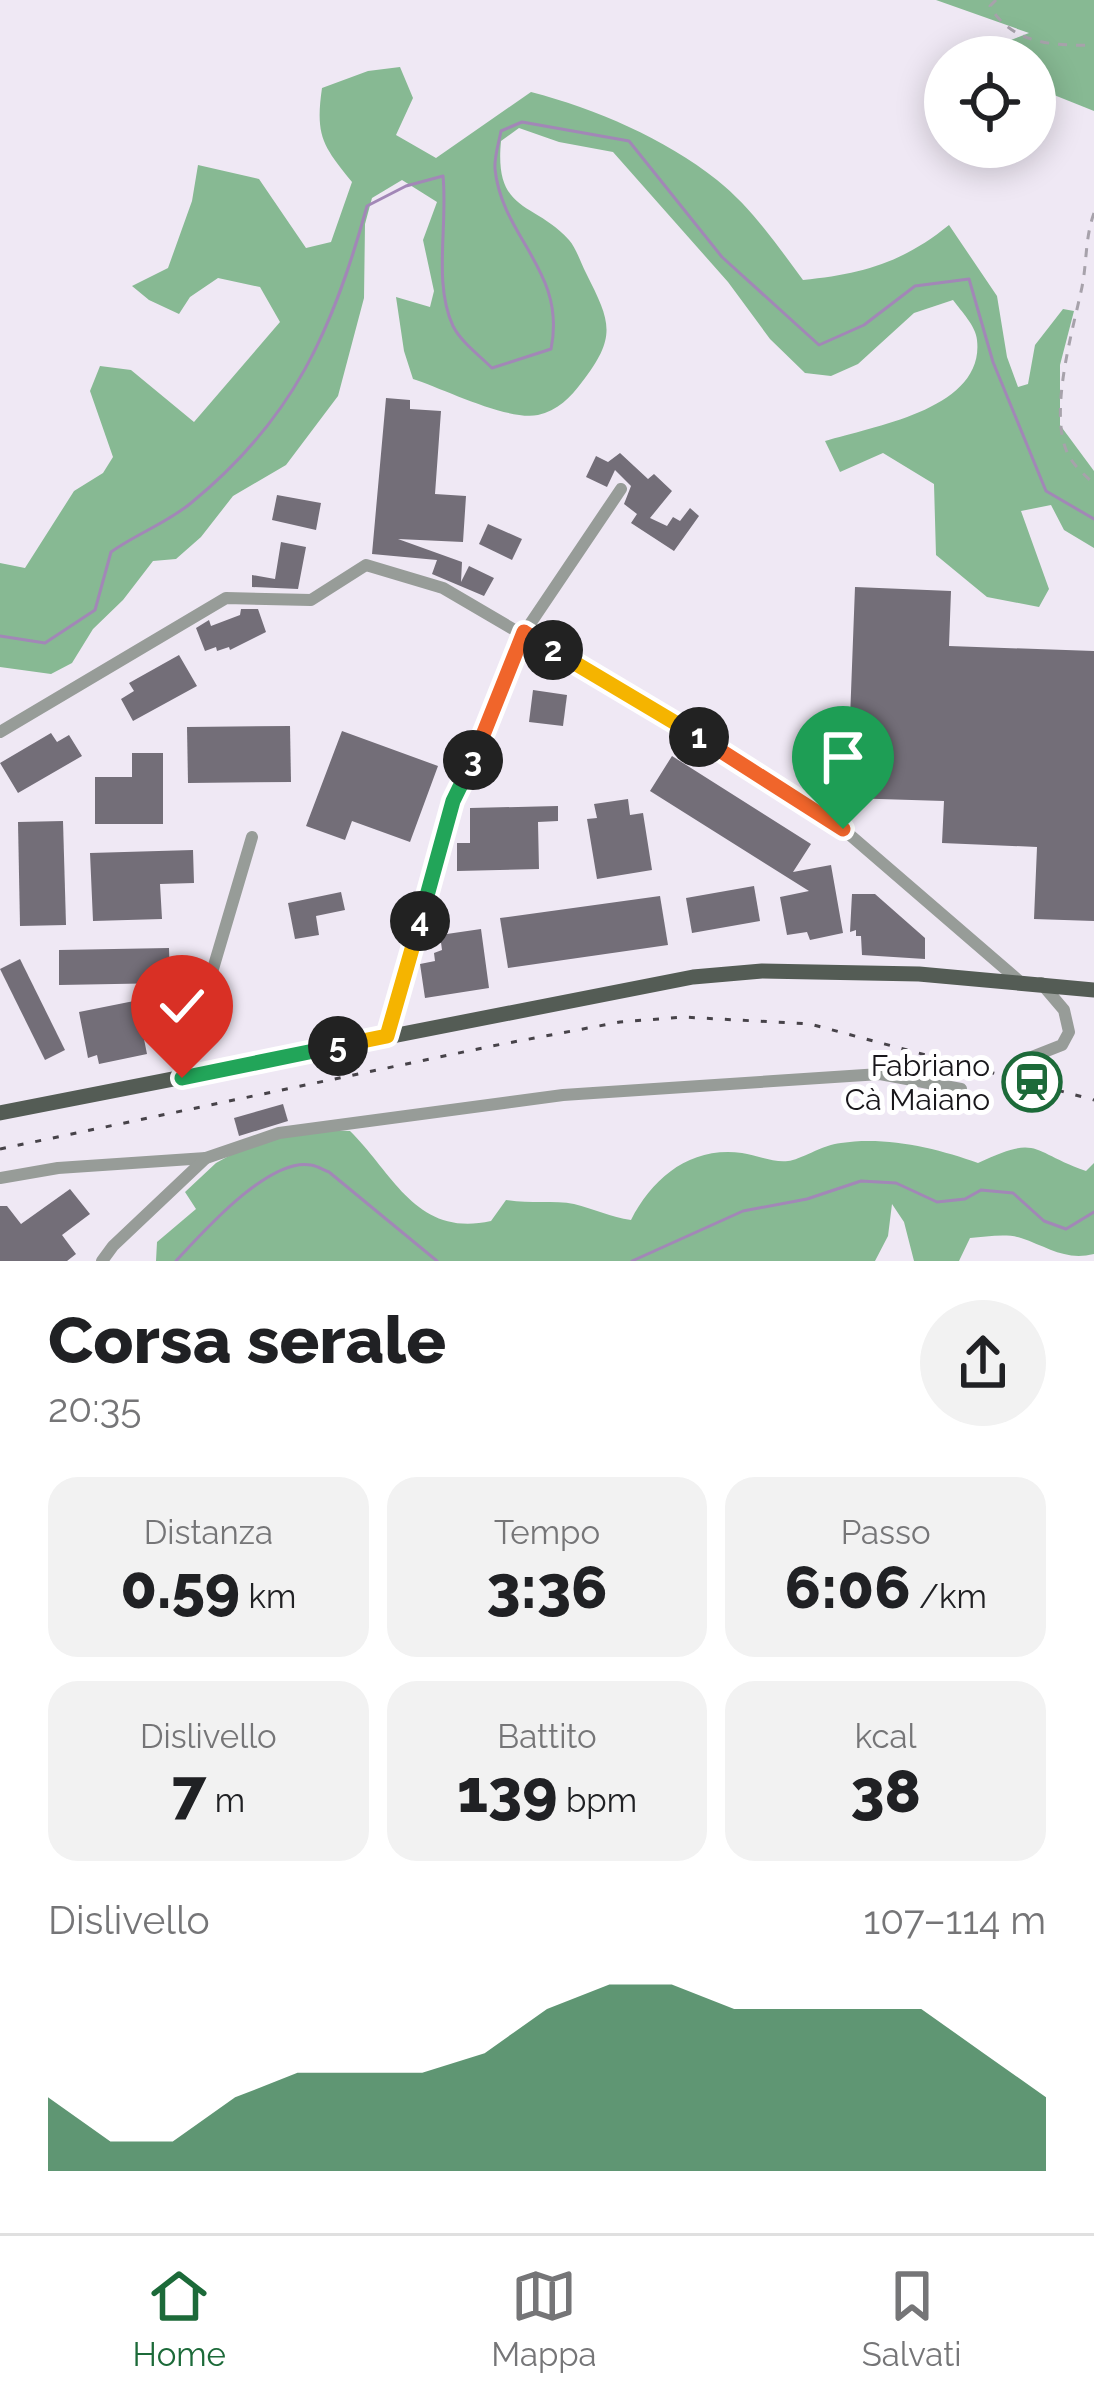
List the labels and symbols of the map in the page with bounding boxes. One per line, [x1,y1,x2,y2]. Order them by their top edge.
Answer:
pin: 2 [523,620,583,680]
pin [792,706,894,829]
pin: 1 [669,707,729,767]
pin: 3 [443,730,503,790]
pin: 4 [390,891,450,951]
pin [131,955,233,1078]
pin: 5 [308,1016,368,1076]
place label: Fabriano Cà Maiano [845,1048,990,1117]
station icon: Fabriano Cà Maiano [1001,1051,1063,1113]

